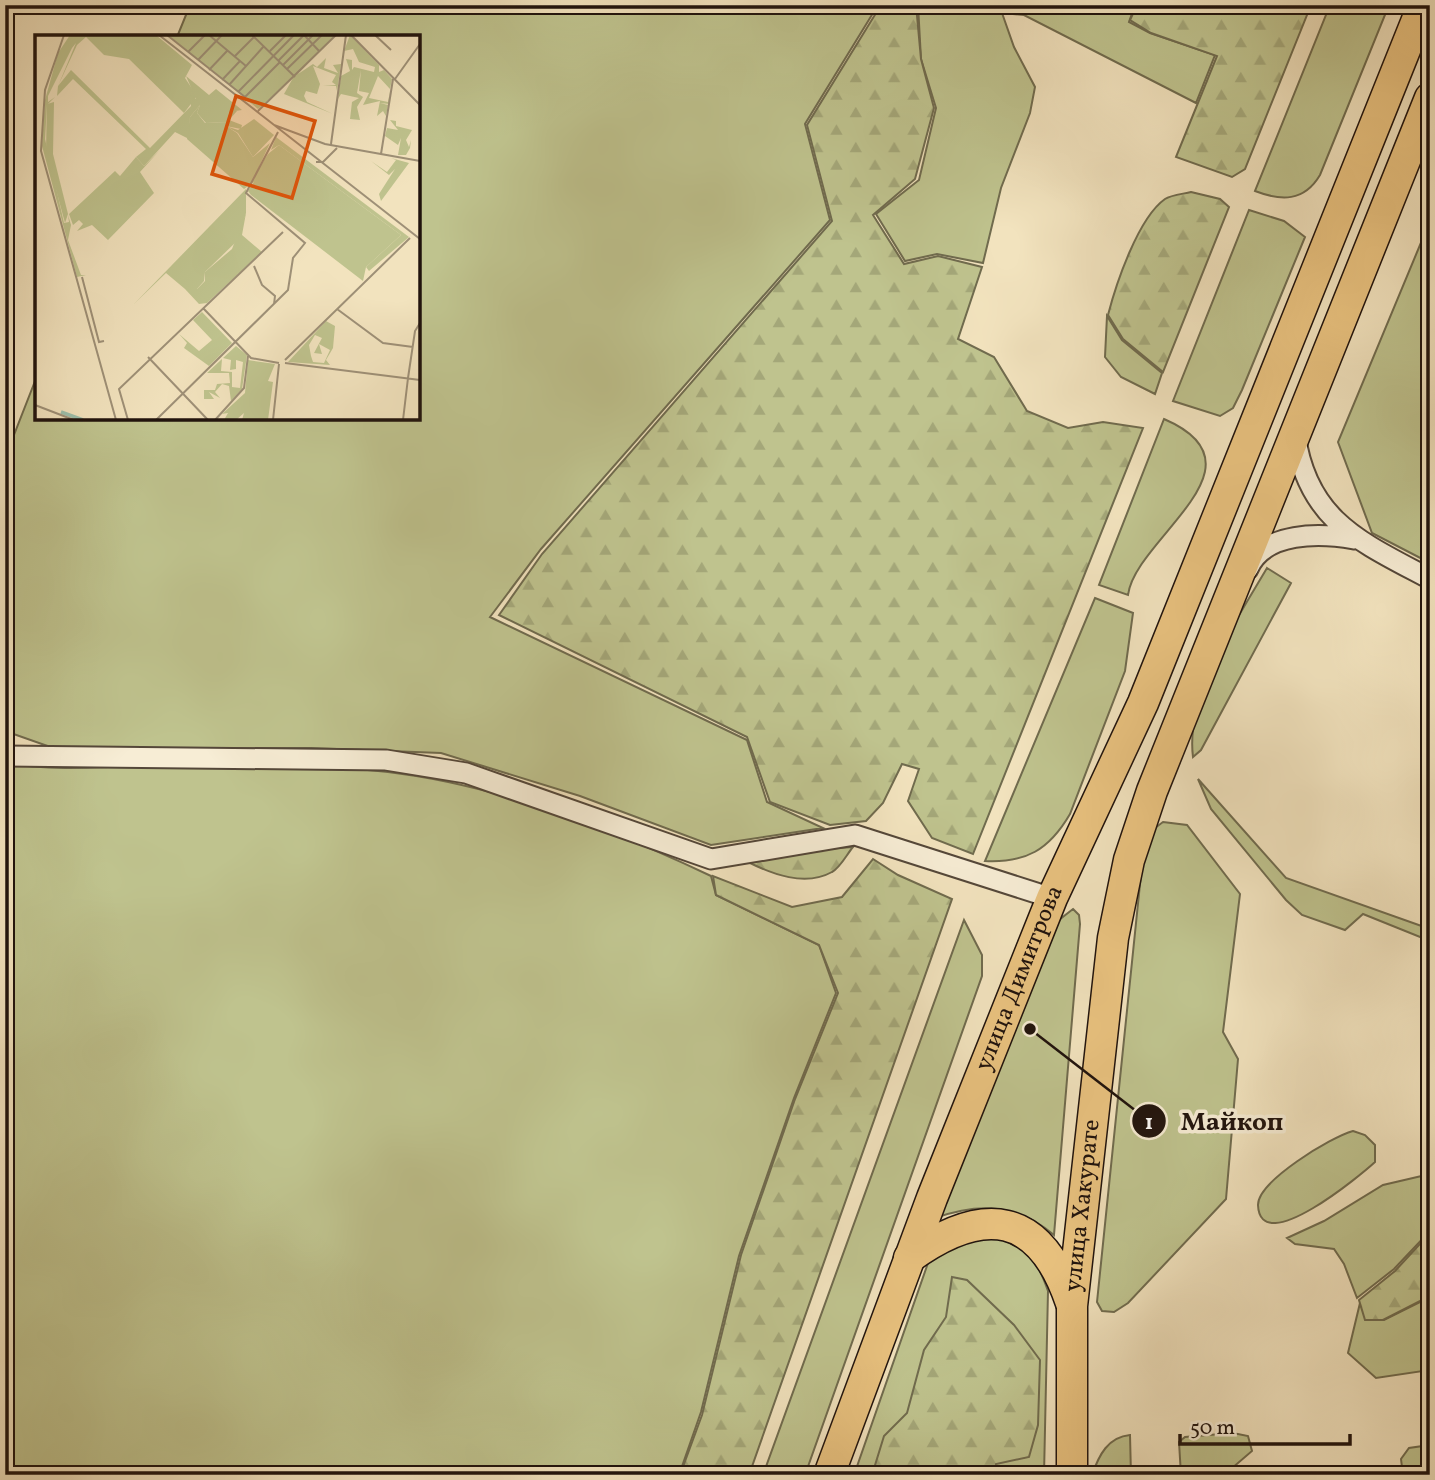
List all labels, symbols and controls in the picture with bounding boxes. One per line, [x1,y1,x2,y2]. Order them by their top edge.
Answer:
inset map [35,35,420,420]
street label: улица Димитрова [967,880,1072,1076]
callout: Майкоп [1131,1098,1297,1145]
text: Майкоп [1181,1105,1283,1141]
text: 1 [1145,1109,1153,1138]
street label: улица Хакурате [1057,1118,1110,1294]
scale bar [1180,1403,1349,1447]
text: 50 m [1190,1414,1235,1443]

